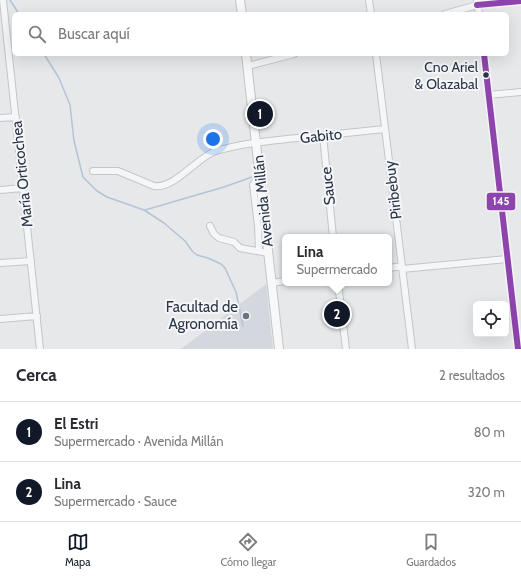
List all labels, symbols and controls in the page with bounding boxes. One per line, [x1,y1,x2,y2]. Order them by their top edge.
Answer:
search box [12,12,509,56]
icon: search [26,23,48,45]
text: Buscar aquí [58,25,130,43]
place label: Cno Ariel & Olazabal [414,58,479,93]
marker: Cno Ariel & Olazabal [481,70,491,80]
pin: 1 [247,99,273,129]
street label: María Orticochea [7,119,37,228]
street label: Gabito [299,125,343,147]
your location [203,129,223,149]
street label: Avenida Millán [249,154,277,248]
street label: Piribebuy [380,159,406,221]
street label: Sauce [317,166,339,206]
line badge: 145 [486,192,516,211]
text: 145 [493,194,509,208]
popup [282,234,392,286]
text: Lina [297,243,323,261]
text: Supermercado [297,261,377,277]
place label: Facultad de Agronomía [166,298,239,333]
pin: 2 [324,299,350,329]
map controls [473,301,509,337]
button: locate [473,301,509,337]
marker: Facultad de Agronomía [241,311,251,321]
text: Cerca [16,365,57,385]
text: 2 resultados [439,367,505,383]
text: El Estri [54,415,98,433]
text: 1 [27,424,31,440]
text: 80 m [474,424,505,440]
text: Supermercado · Avenida Millán [54,433,224,449]
text: Lina [54,475,81,493]
text: 2 [26,484,32,500]
text: 320 m [468,484,505,500]
text: Supermercado · Sauce [54,493,177,509]
tab: Mapa [65,531,91,569]
tab: Cómo llegar [220,531,276,569]
tab: Guardados [406,531,456,569]

